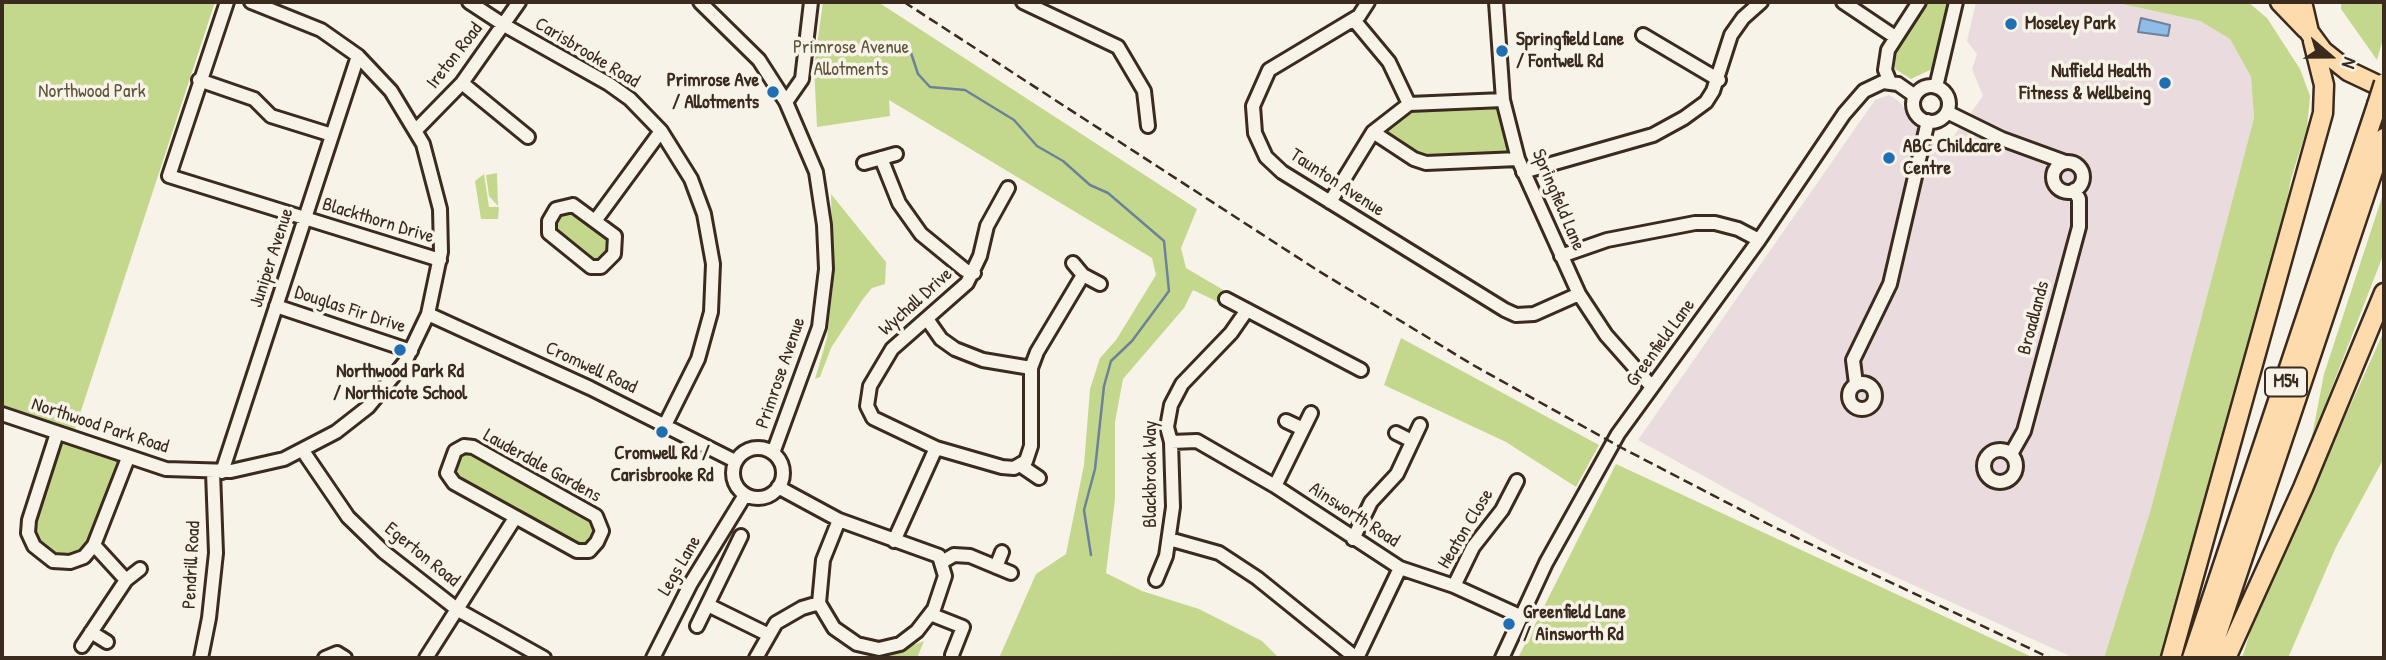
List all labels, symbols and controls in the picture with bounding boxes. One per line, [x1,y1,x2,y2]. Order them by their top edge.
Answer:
street label: Carisbrooke Road [530,13,644,93]
place label: Moseley Park [2025,13,2116,35]
marker: Moseley Park [2003,16,2019,32]
street label: Ireton Road [422,18,488,94]
north arrow [2295,21,2365,91]
place label: Springfield Lane / Fontwell Rd [1516,29,1624,73]
park label: Primrose Avenue Allotments [793,37,909,81]
marker: Springfield Lane / Fontwell Rd [1494,43,1510,59]
text: N [2336,54,2364,72]
place label: Nuffield Health Fitness & Wellbeing [2019,61,2151,105]
place label: Primrose Ave / Allotments [667,70,759,114]
marker: Nuffield Health Fitness & Wellbeing [2157,75,2173,91]
park label: Northwood Park [38,81,146,103]
marker: Primrose Ave / Allotments [765,84,781,100]
place label: ABC Childcare Centre [1903,136,2001,180]
street label: Taunton Avenue [1286,144,1388,222]
street label: Springfield Lane [1526,146,1590,254]
marker: ABC Childcare Centre [1881,150,1897,166]
street label: Blackthorn Drive [319,193,437,249]
street label: Juniper Avenue [245,205,299,311]
street label: Wychall Drive [875,263,957,341]
street label: Broadlands [2013,279,2055,357]
street label: Douglas Fir Drive [291,281,409,339]
street label: Greenfield Lane [1622,295,1700,391]
street label: Primrose Avenue [751,314,811,432]
street label: Cromwell Road [542,337,640,399]
marker: Northwood Park Rd / Northicote School [392,342,408,358]
place label: Northwood Park Rd / Northicote School [333,361,467,405]
road number: M54 [2265,368,2307,396]
street label: Northwood Park Road [29,393,171,459]
street label: Blackbrook Way [1140,420,1162,528]
street label: Lauderdale Gardens [479,424,605,508]
marker: Cromwell Rd / Carisbrooke Rd [654,424,670,440]
place label: Cromwell Rd / Carisbrooke Rd [610,443,714,487]
street label: Ainsworth Road [1305,477,1403,553]
street label: Heaton Close [1433,485,1499,573]
street label: Egerton Road [380,518,464,592]
street label: Pendrill Road [178,520,206,610]
street label: Legs Lane [654,532,706,600]
place label: Greenfield Lane / Ainsworth Rd [1523,602,1626,646]
marker: Greenfield Lane / Ainsworth Rd [1501,616,1517,632]

